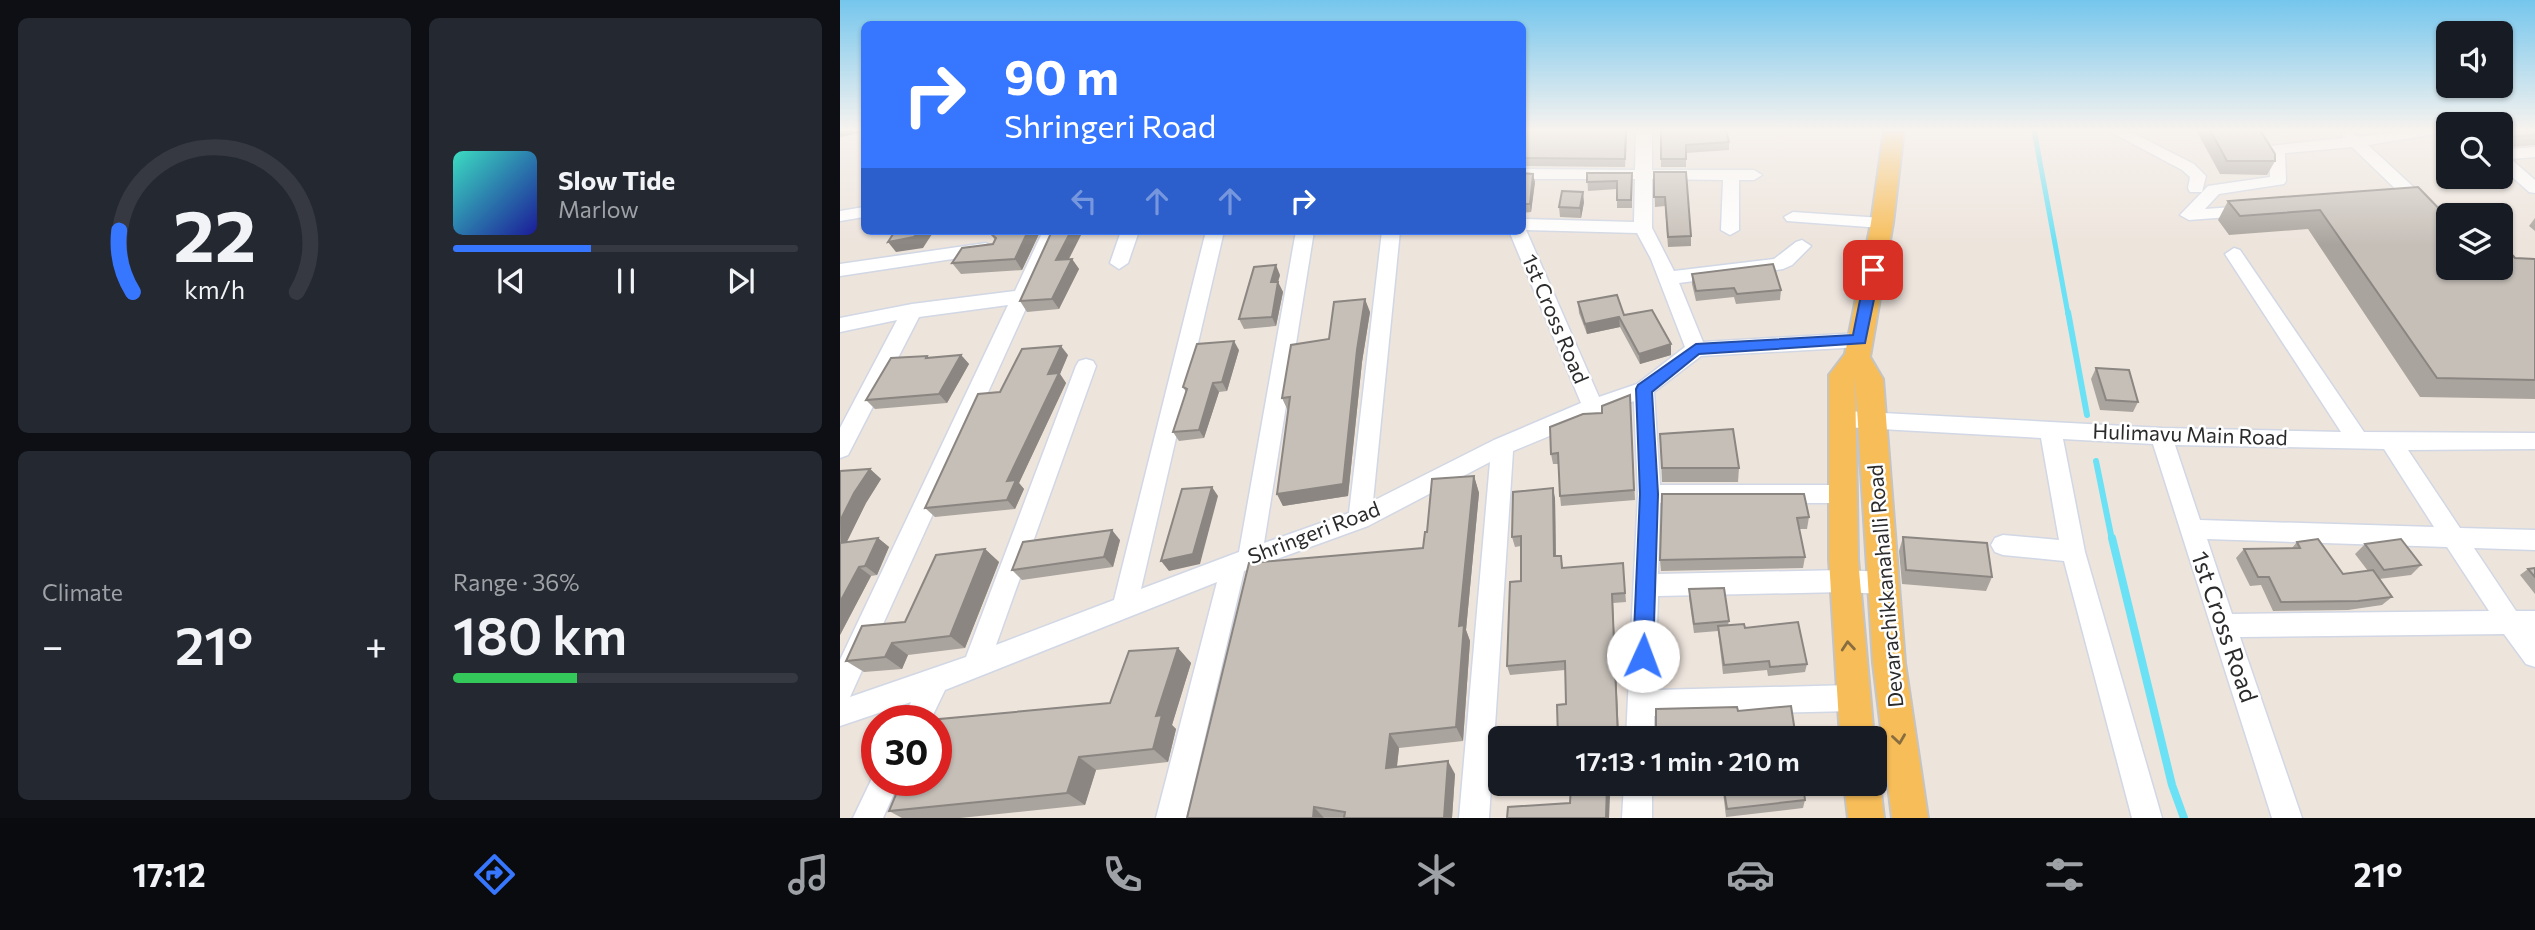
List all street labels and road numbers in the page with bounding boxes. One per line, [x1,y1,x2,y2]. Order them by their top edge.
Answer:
street label: 1st Cross Road [1518,250,1595,387]
street label: Hulimavu Main Road [2092,418,2288,449]
street label: Devarachikkanahalli Road [1861,464,1908,709]
street label: Shringeri Road [1244,495,1383,568]
street label: 1st Cross Road [2186,547,2265,706]

